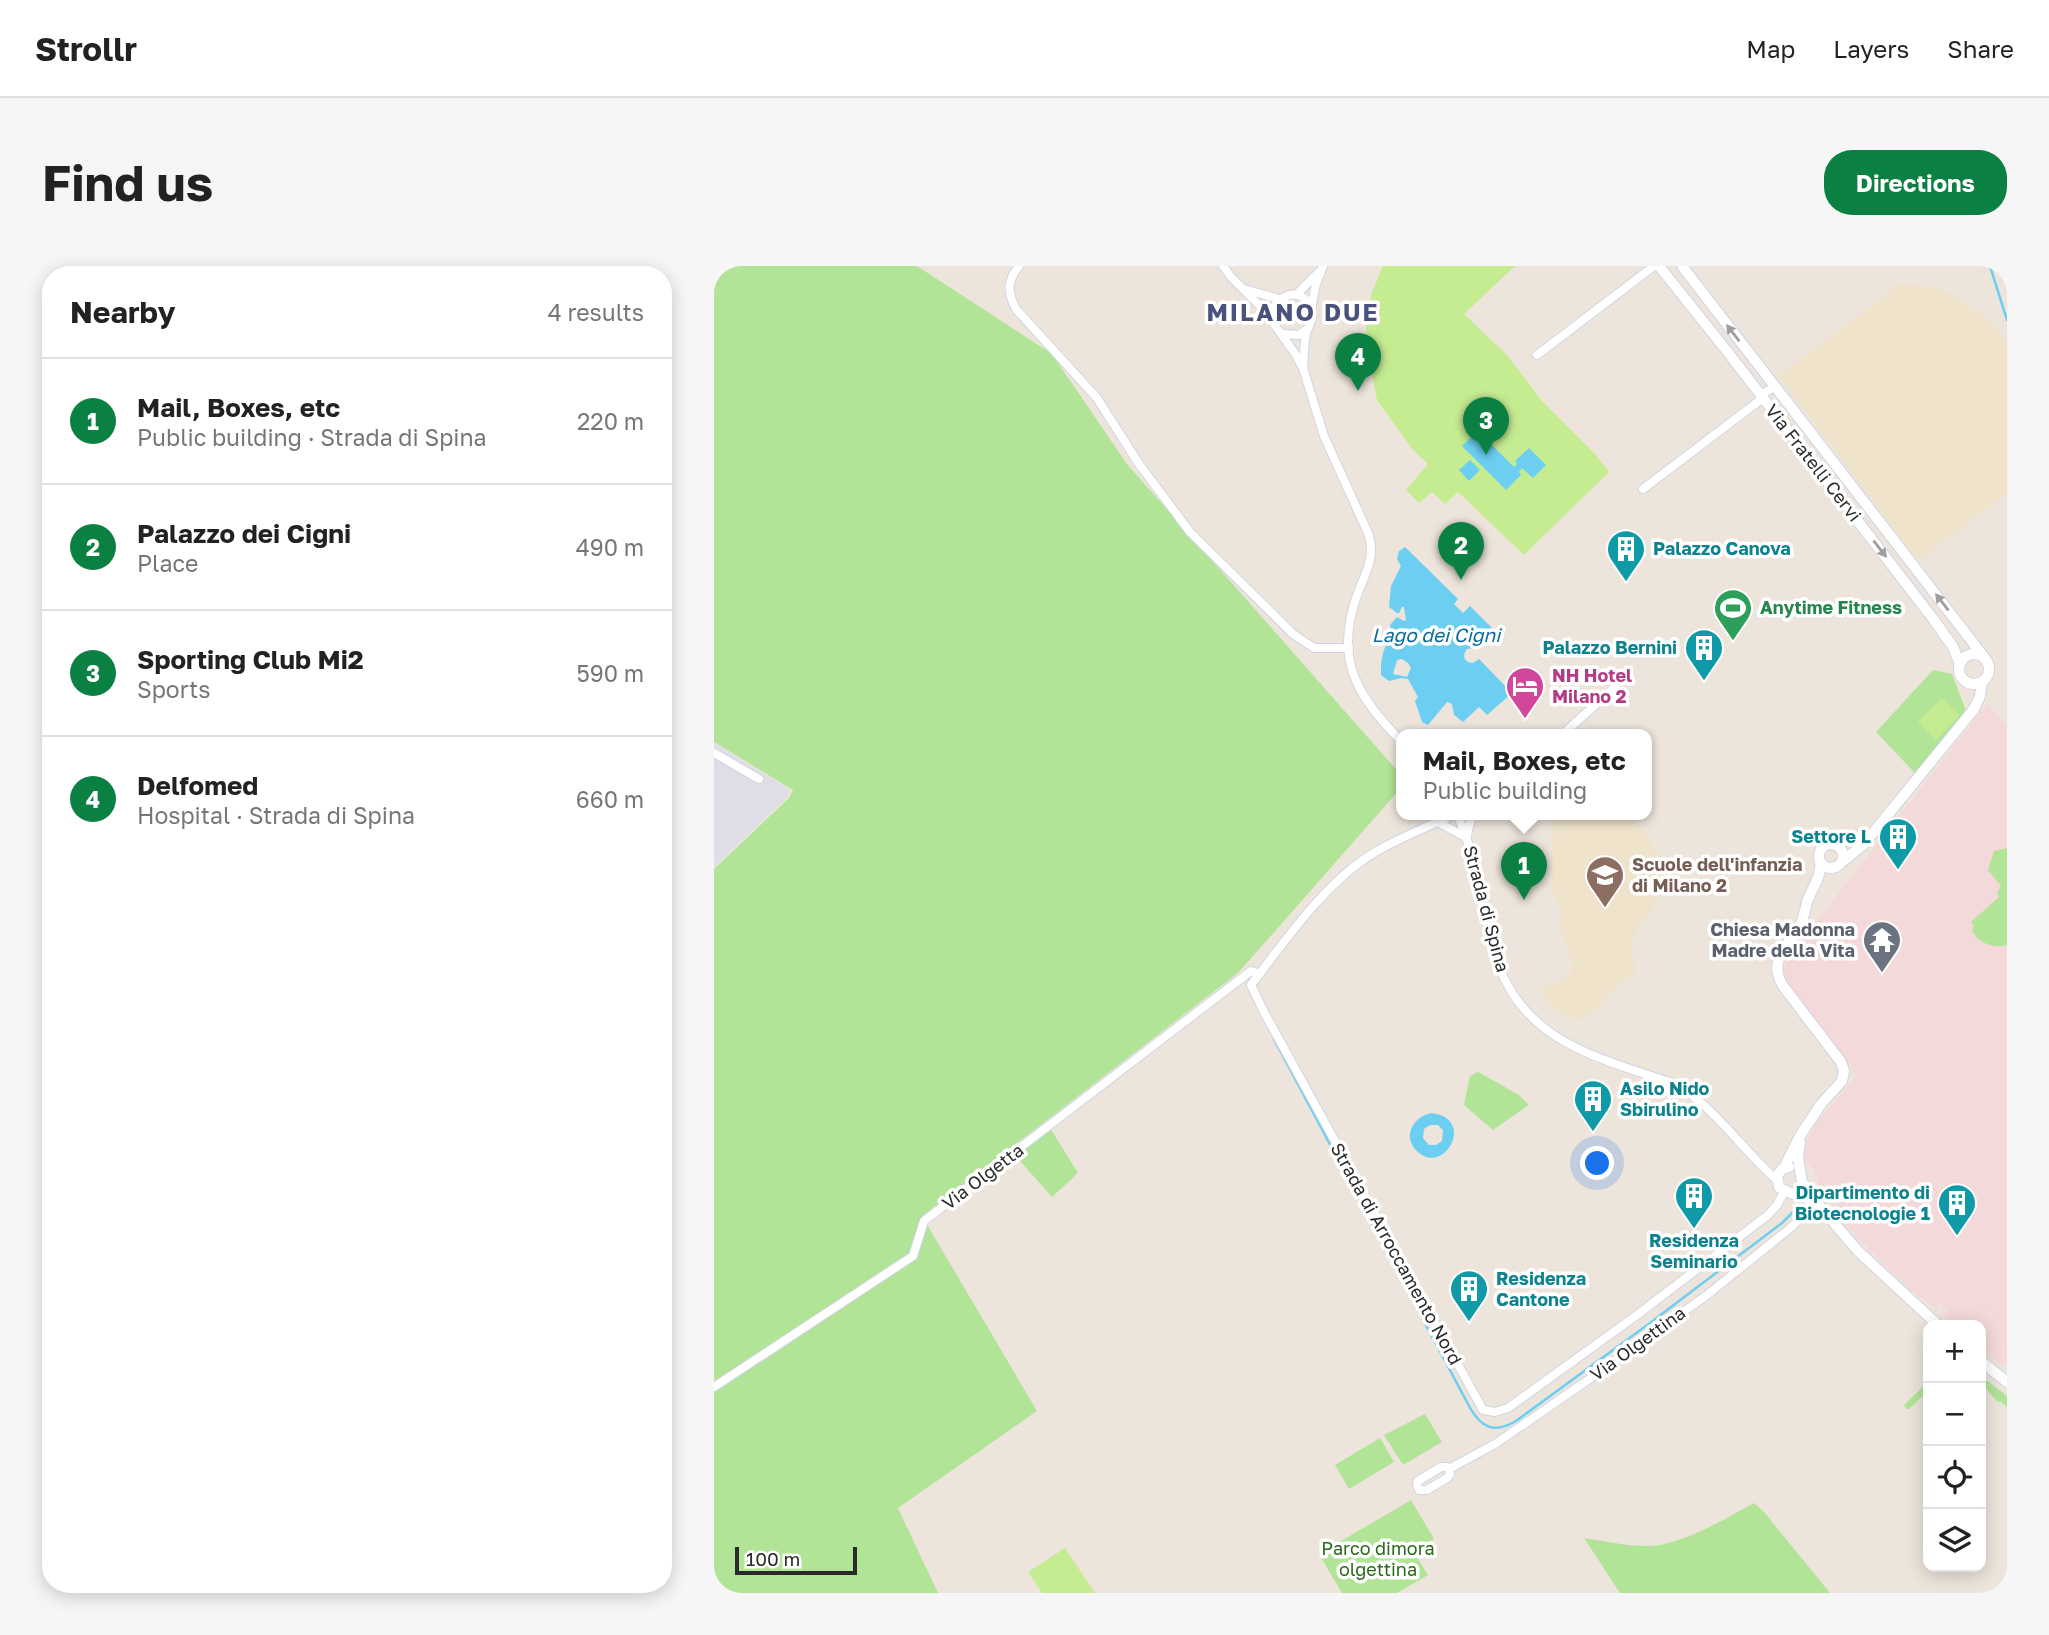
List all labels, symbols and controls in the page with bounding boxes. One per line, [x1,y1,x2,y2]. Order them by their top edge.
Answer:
text: Strollr [35,29,137,68]
text: Map [1746,34,1795,63]
text: Layers [1833,34,1909,63]
text: Share [1947,34,2014,63]
button: Directions [1824,150,2007,215]
text: Find us [42,153,213,212]
text: Nearby [70,294,175,330]
district label: MILANO DUE [1206,297,1380,326]
text: 4 results [548,298,644,326]
one-way arrow [1726,324,1741,342]
pin: 4 [1335,333,1381,391]
text: Mail, Boxes, etc [137,392,340,423]
pin: 3 [1463,397,1509,455]
street label: Via Fratelli Cervi [1761,399,1866,525]
text: 1 [87,407,99,435]
text: 220 m [577,407,644,435]
text: Public building · Strada di Spina [137,423,487,451]
text: Palazzo dei Cigni [137,518,351,549]
pin: 2 [1438,522,1484,580]
building icon: Palazzo Canova [1605,528,1647,583]
text: 2 [86,533,100,561]
text: 490 m [576,533,644,561]
place label: Palazzo Canova [1653,537,1791,559]
one-way arrow [1872,540,1887,558]
text: Place [137,549,198,577]
sports icon: Anytime Fitness [1712,587,1754,642]
one-way arrow [1935,594,1950,612]
place label: Anytime Fitness [1760,596,1902,618]
water label: Lago dei Cigni [1372,623,1502,646]
building icon: Palazzo Bernini [1683,627,1725,682]
place label: Palazzo Bernini [1543,636,1677,658]
text: Sporting Club Mi2 [137,644,364,675]
text: 3 [86,659,100,687]
text: 590 m [576,659,644,687]
place label: NH Hotel Milano 2 [1552,664,1632,707]
hotel icon: NH Hotel Milano 2 [1504,665,1546,720]
text: Sports [137,675,211,703]
popup [1396,729,1652,820]
text: Mail, Boxes, etc [1422,745,1626,776]
text: Delfomed [137,770,258,801]
text: Public building [1422,776,1587,804]
text: 4 [86,785,100,813]
text: 660 m [576,785,644,813]
text: Hospital · Strada di Spina [137,801,415,829]
building icon: Settore L [1877,816,1919,871]
place label: Settore L [1791,825,1871,847]
pin: 1 [1501,842,1547,900]
street label: Strada di Spina [1459,843,1514,974]
place label: Scuole dell'infanzia di Milano 2 [1632,853,1802,896]
school or university icon: Scuole dell'infanzia di Milano 2 [1584,854,1626,909]
place label: Chiesa Madonna Madre della Vita [1710,918,1855,961]
temple icon: Chiesa Madonna Madre della Vita [1861,919,1903,974]
place label: Asilo Nido Sbirulino [1620,1077,1710,1120]
building icon: Asilo Nido Sbirulino [1572,1078,1614,1133]
street label: Via Olgetta [937,1138,1027,1214]
street label: Strada di Arroccamento Nord [1327,1139,1467,1368]
your location [1580,1146,1614,1180]
building icon: Residenza Seminario [1673,1175,1715,1230]
place label: Dipartimento di Biotecnologie 1 [1795,1181,1930,1224]
building icon: Dipartimento di Biotecnologie 1 [1936,1182,1978,1237]
place label: Residenza Seminario [1649,1229,1739,1272]
place label: Residenza Cantone [1496,1267,1586,1310]
building icon: Residenza Cantone [1448,1268,1490,1323]
street label: Via Olgettina [1586,1301,1689,1385]
map controls [1923,1320,1986,1572]
button: + [1923,1320,1986,1383]
button: − [1923,1383,1986,1446]
button: locate [1923,1446,1986,1509]
button: layers [1923,1509,1986,1572]
park label: Parco dimora olgettina [1321,1537,1435,1580]
scale bar [735,1544,858,1576]
text: 100 m [746,1547,800,1570]

